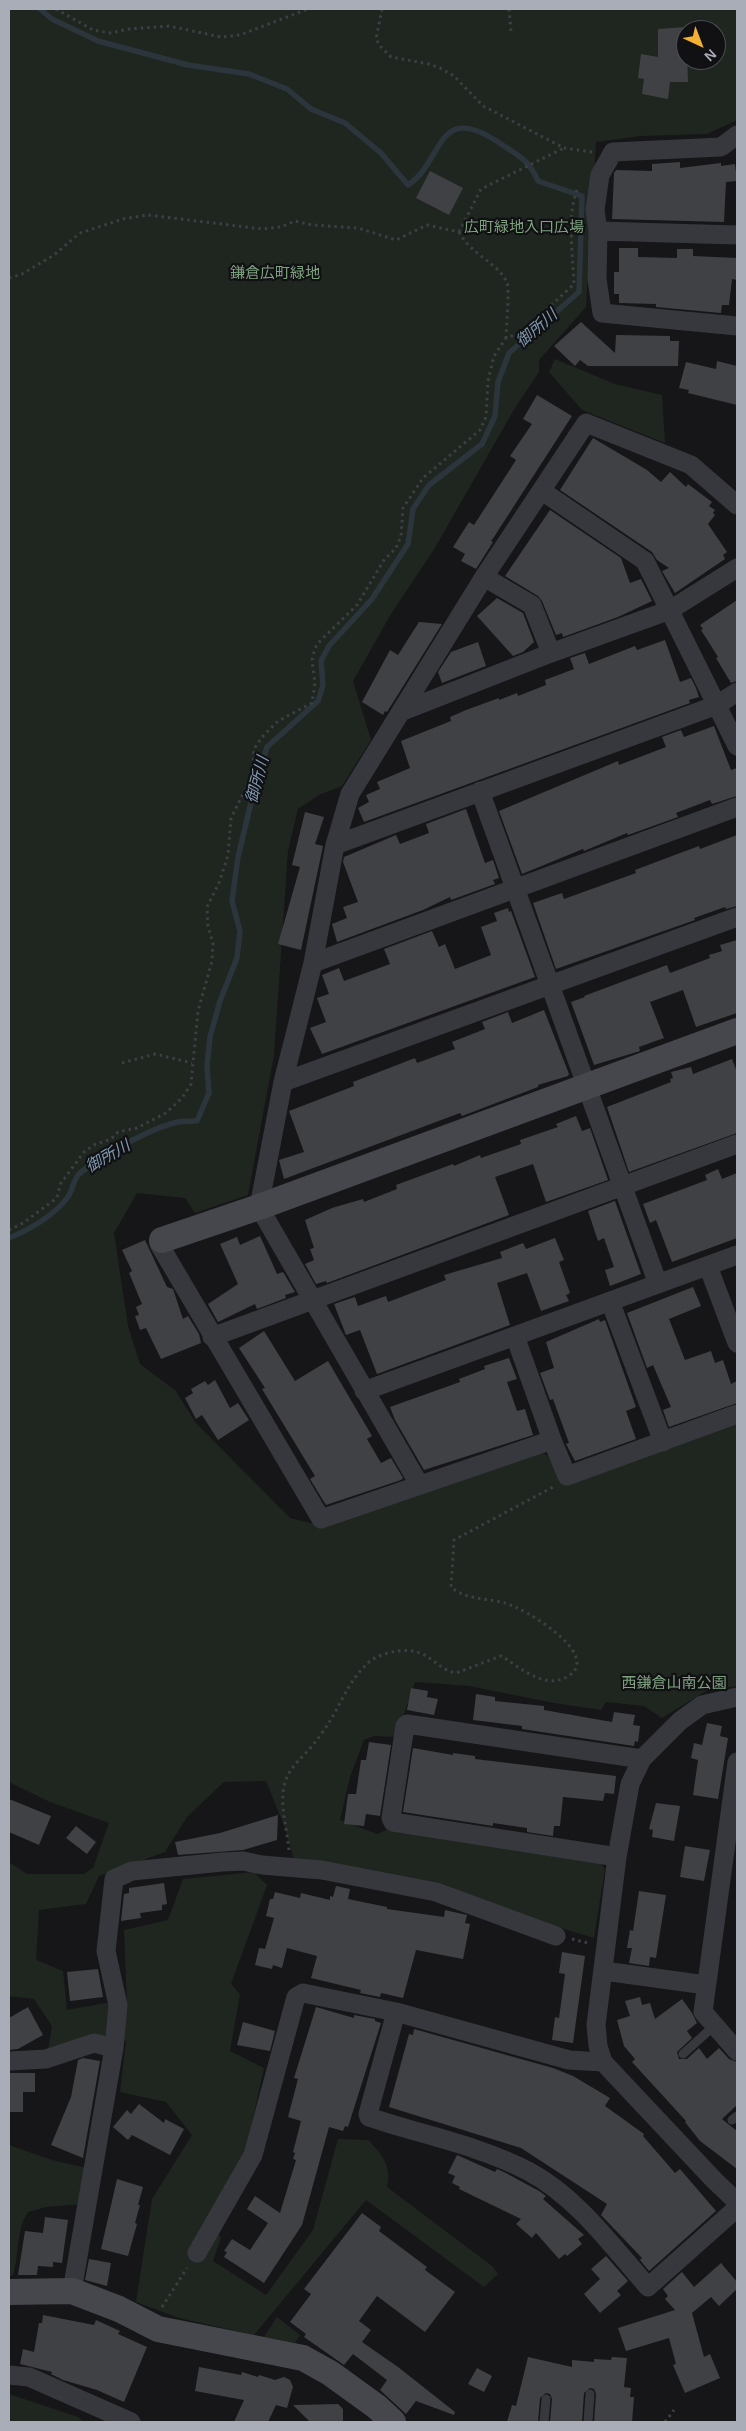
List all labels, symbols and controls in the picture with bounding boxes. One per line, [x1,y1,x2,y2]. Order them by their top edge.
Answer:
north arrow [676,20,726,70]
text: N [701,46,720,65]
park label: 広町緑地入口広場 [464,219,584,237]
park label: 鎌倉広町緑地 [230,265,320,283]
water label: 御所川 [513,306,561,352]
water label: 御所川 [243,754,273,806]
water label: 御所川 [82,1137,134,1177]
park label: 西鎌倉山南公園 [622,1675,726,1693]

